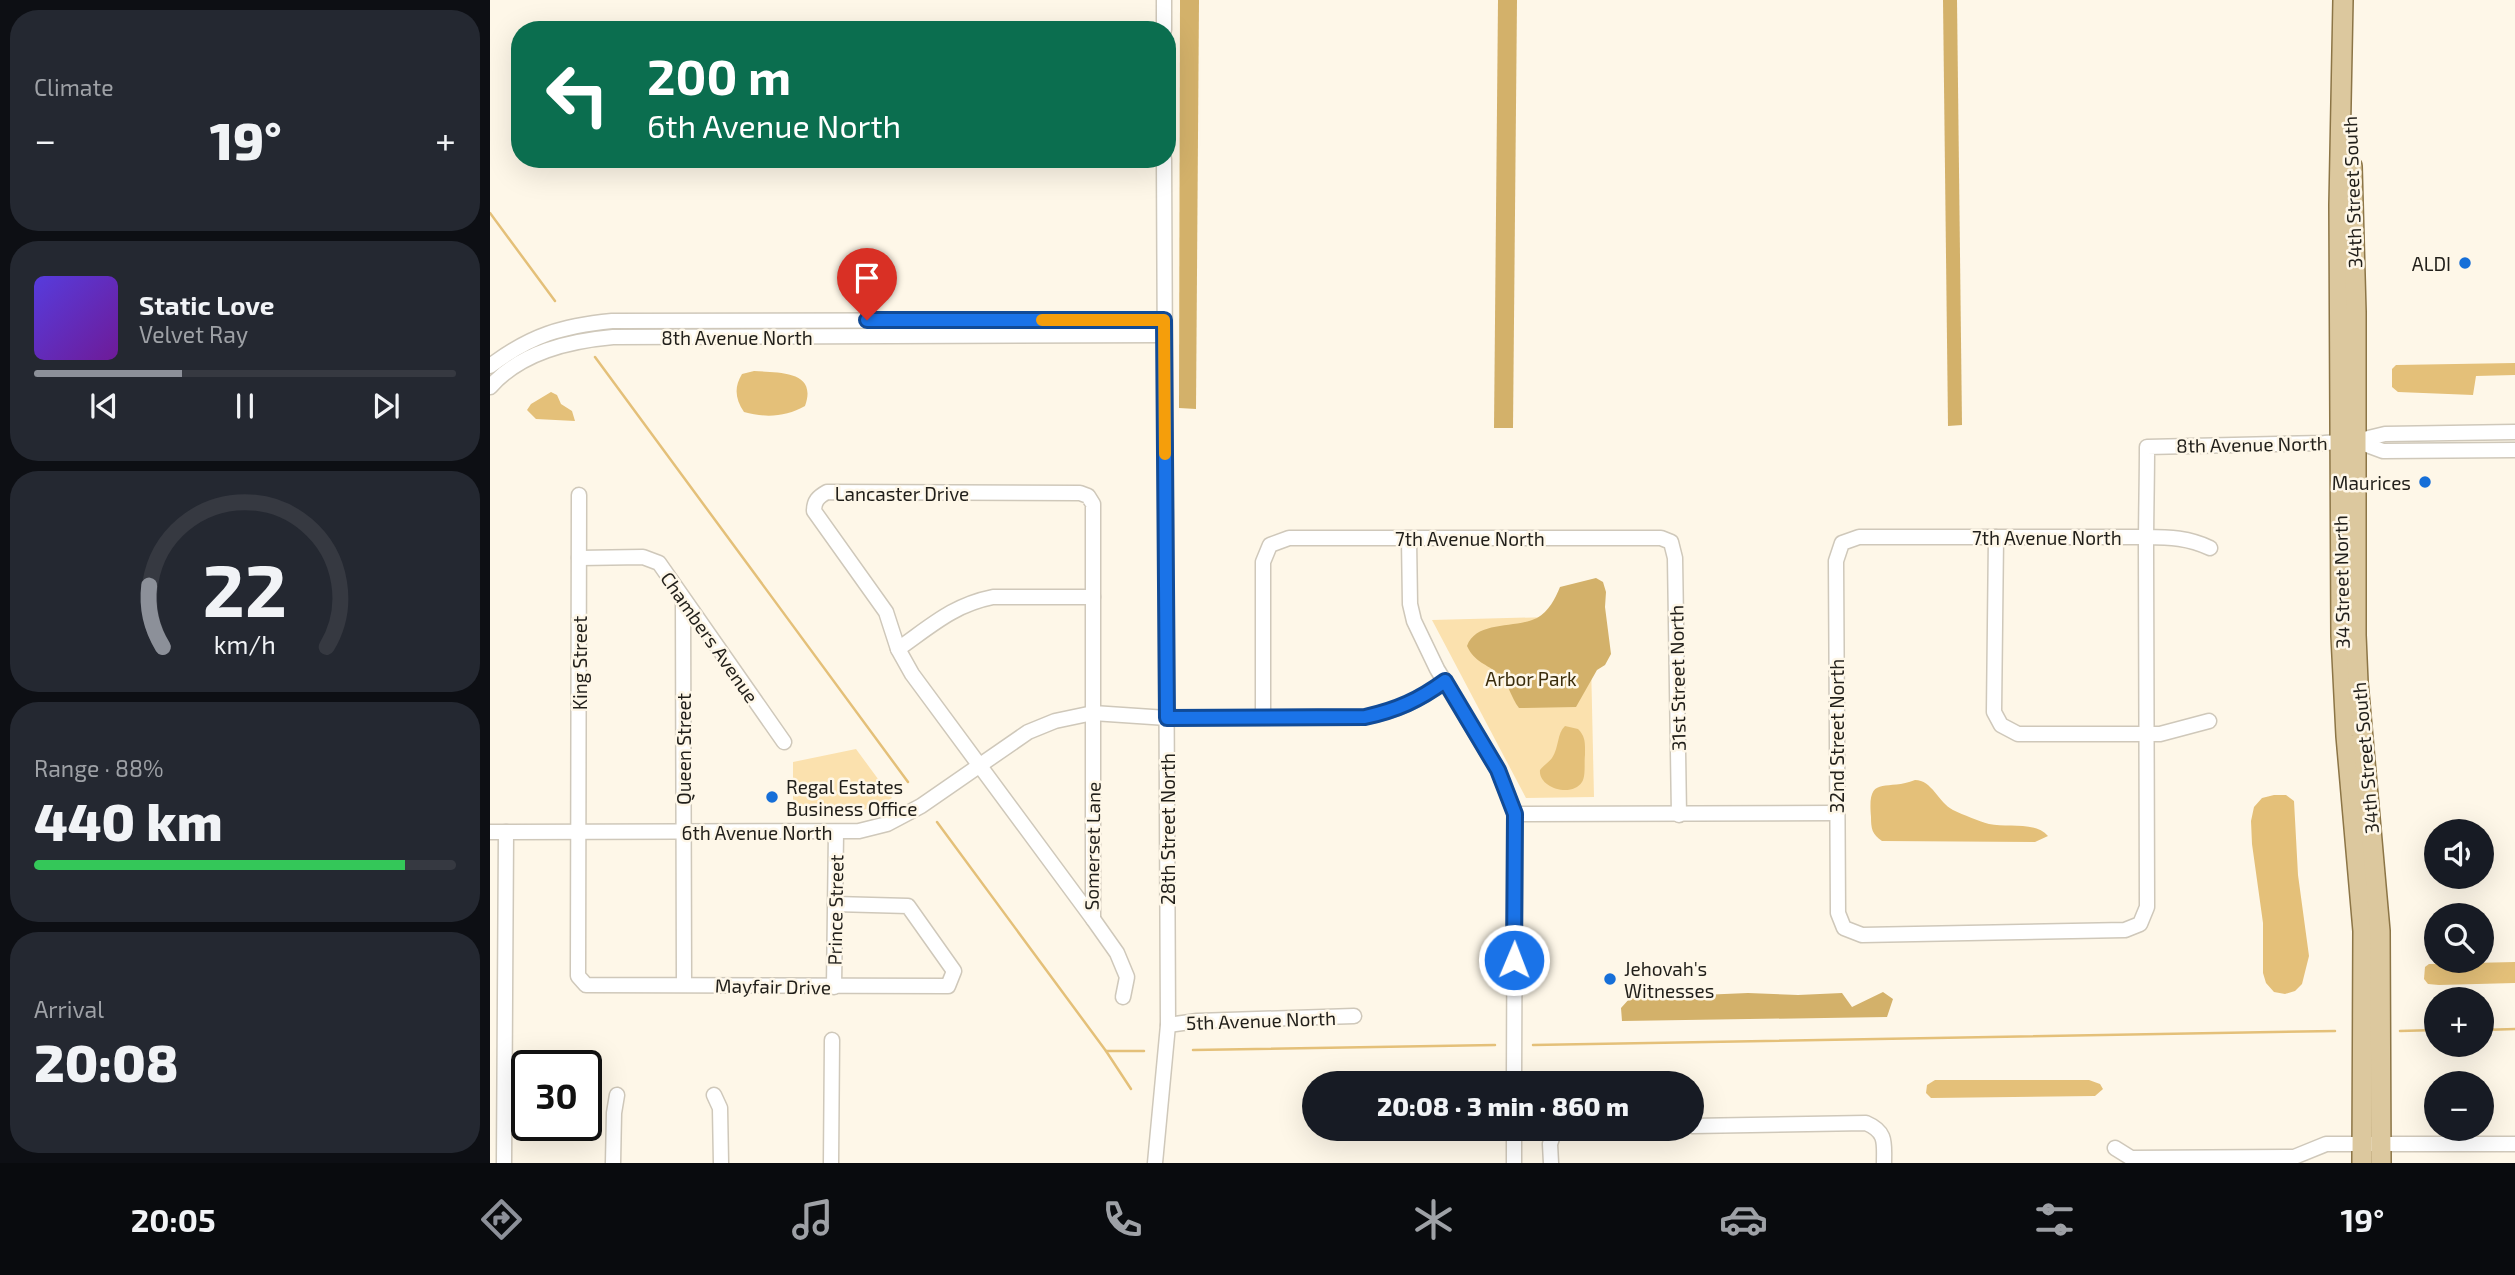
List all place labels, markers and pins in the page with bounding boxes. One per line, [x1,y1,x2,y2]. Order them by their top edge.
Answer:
pin [837,248,897,320]
place label: ALDI [2412,252,2451,275]
marker: ALDI [2457,255,2473,271]
place label: Maurices [2332,471,2411,494]
marker: Maurices [2417,474,2433,490]
place label: Regal Estates Business Office [786,775,917,820]
marker: Regal Estates Business Office [764,789,780,805]
place label: Jehovah's Witnesses [1624,957,1714,1002]
marker: Jehovah's Witnesses [1602,971,1618,987]

